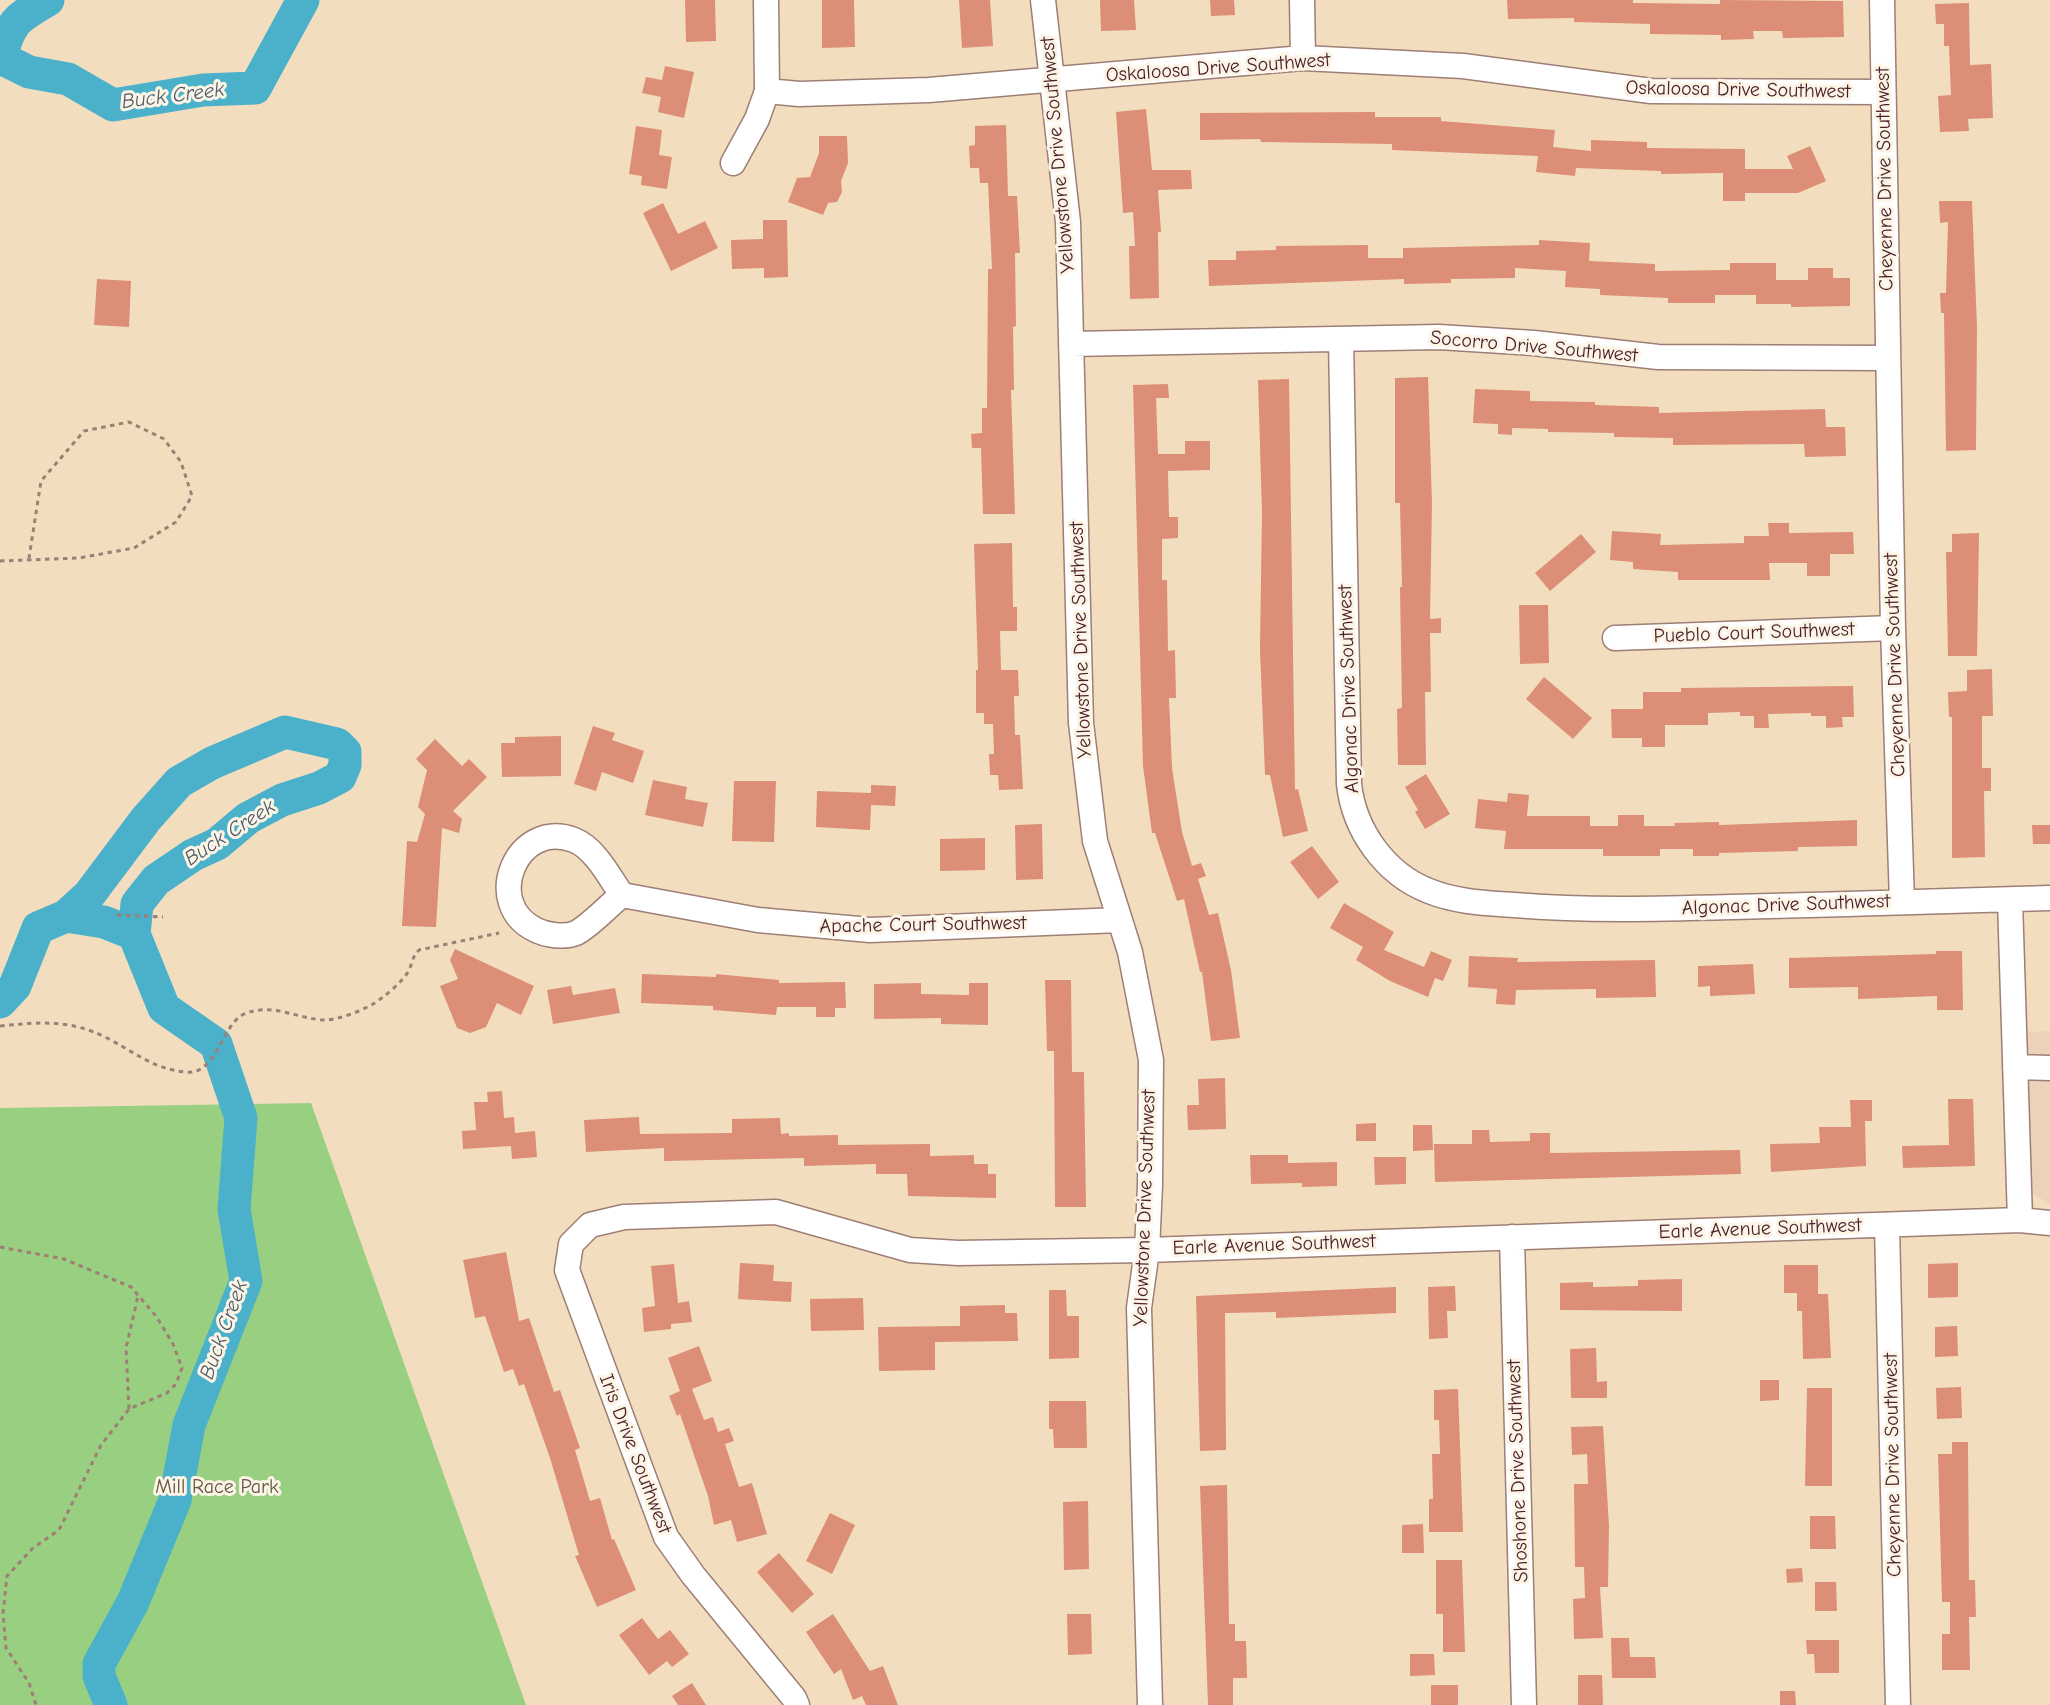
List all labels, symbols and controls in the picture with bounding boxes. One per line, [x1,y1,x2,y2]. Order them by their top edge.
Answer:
street label: Yellowstone Drive Southwest [1036,36,1080,274]
street label: Oskaloosa Drive Southwest [1105,48,1331,88]
street label: Cheyenne Drive Southwest [1871,67,1899,291]
street label: Oskaloosa Drive Southwest [1625,76,1851,104]
water label: Buck Creek [120,77,226,115]
street label: Socorro Drive Southwest [1429,326,1639,368]
street label: Yellowstone Drive Southwest [1065,521,1097,759]
street label: Cheyenne Drive Southwest [1879,553,1911,777]
street label: Algonac Drive Southwest [1333,584,1365,794]
street label: Pueblo Court Southwest [1653,617,1855,649]
water label: Buck Creek [180,794,280,872]
street label: Algonac Drive Southwest [1681,889,1891,921]
street label: Apache Court Southwest [819,911,1027,939]
street label: Yellowstone Drive Southwest [1129,1089,1161,1327]
street label: Earle Avenue Southwest [1658,1213,1862,1245]
street label: Earle Avenue Southwest [1172,1229,1376,1261]
water label: Buck Creek [194,1277,254,1383]
street label: Cheyenne Drive Southwest [1879,1353,1907,1577]
street label: Shoshone Drive Southwest [1502,1359,1534,1583]
street label: Iris Drive Southwest [594,1371,676,1537]
park label: Mill Race Park [155,1475,279,1499]

